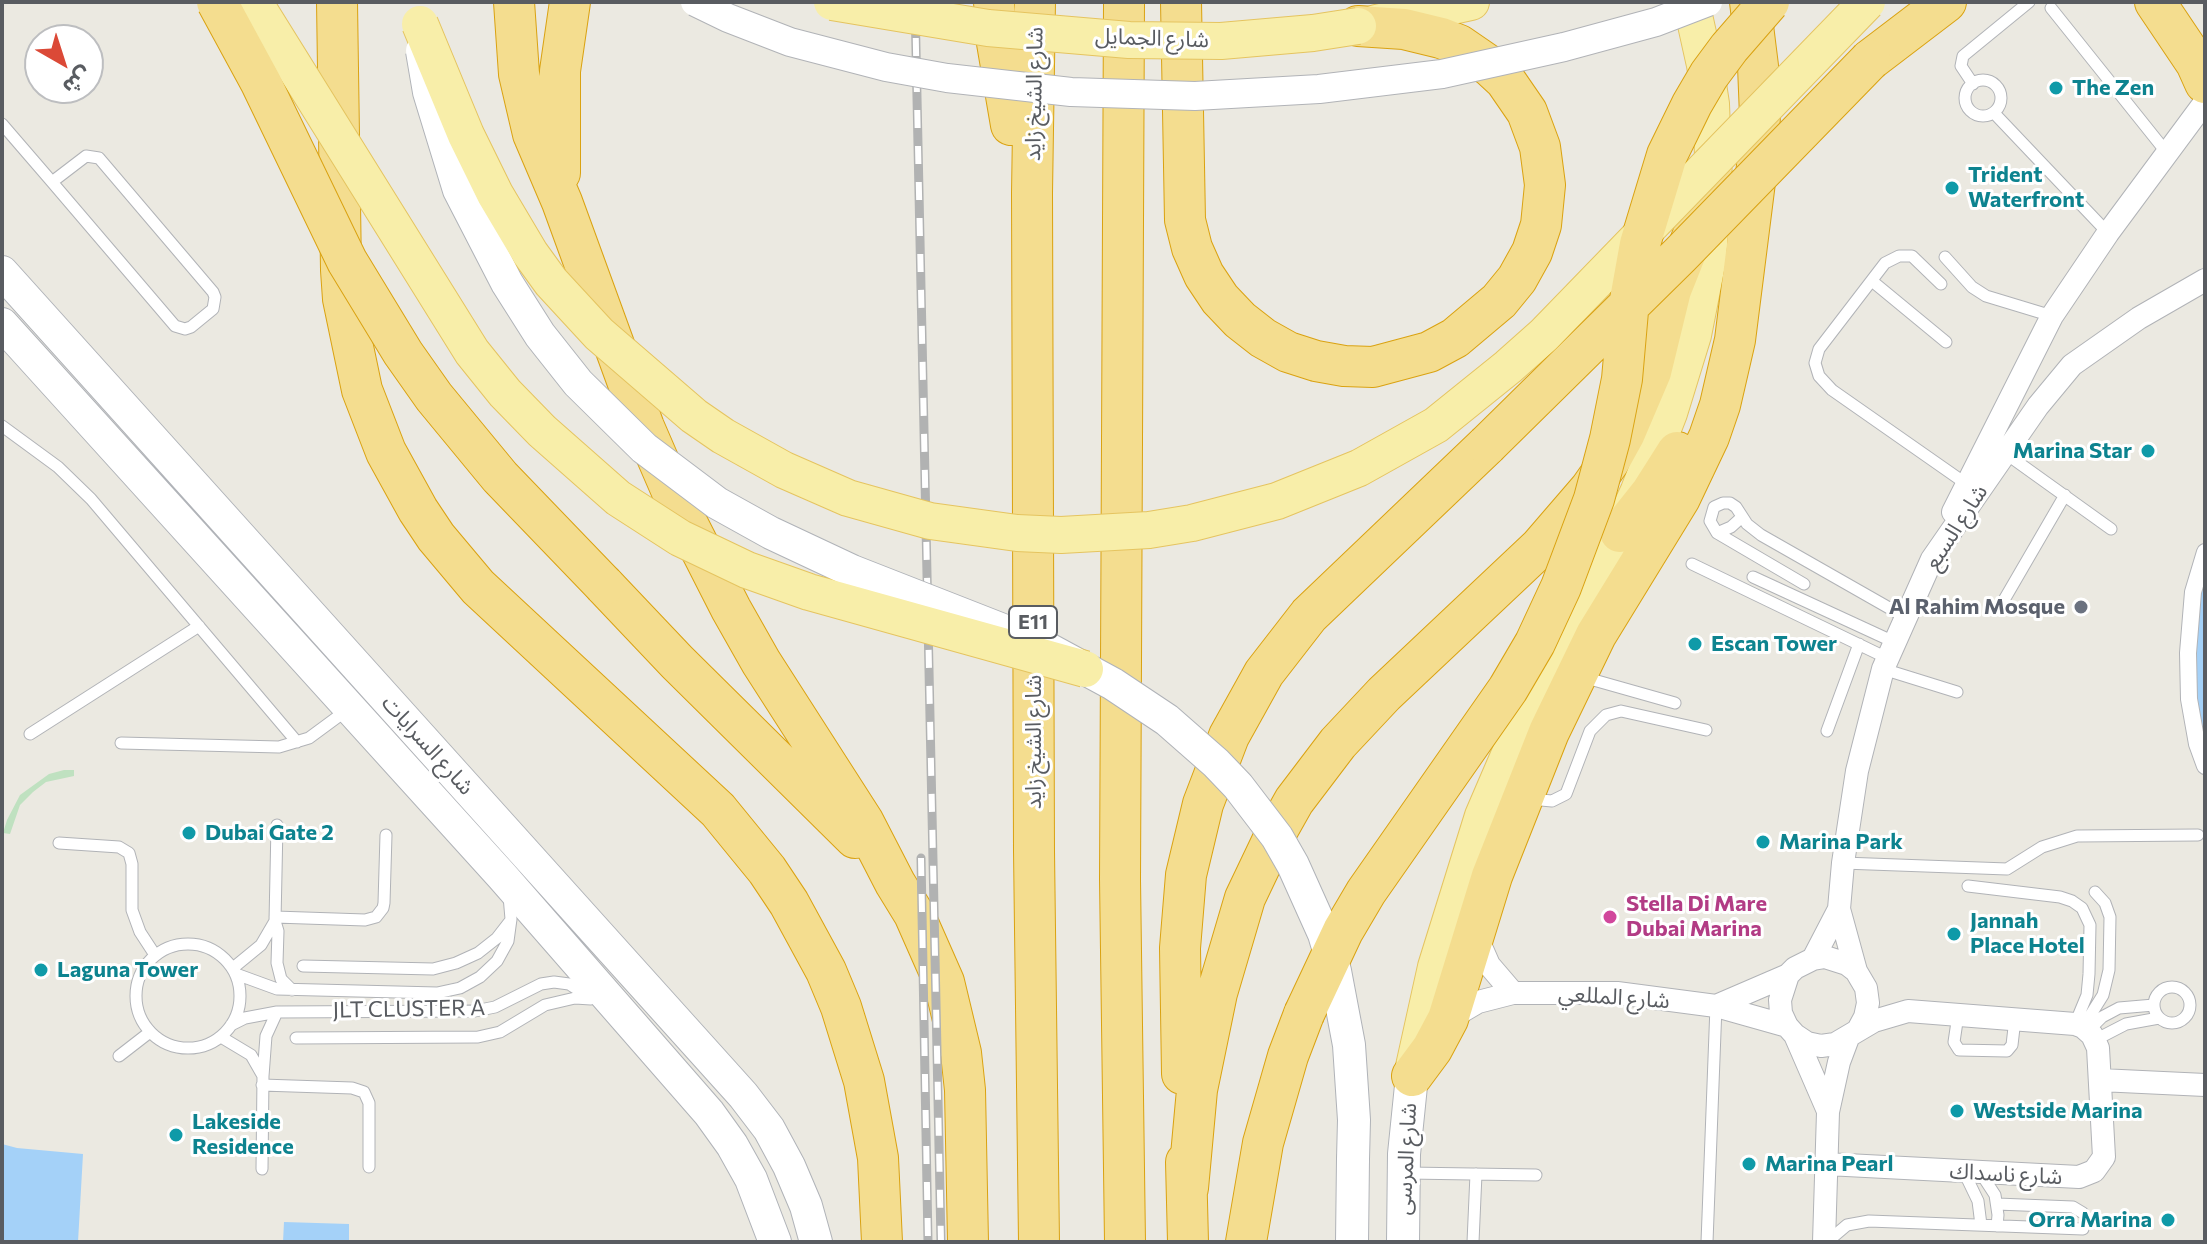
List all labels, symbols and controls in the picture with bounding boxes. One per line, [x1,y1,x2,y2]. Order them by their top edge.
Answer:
street label: شارع الجمايل [1095,23,1209,53]
north arrow [24,24,104,104]
street label: شارع الشيخ زايد [1020,27,1048,161]
text: ش [58,62,98,101]
place label: The Zen [2072,75,2154,101]
marker: The Zen [2047,79,2065,97]
place label: Trident Waterfront [1968,162,2084,214]
marker: Trident Waterfront [1943,179,1961,197]
place label: Marina Star [2013,438,2132,464]
marker: Marina Star [2139,442,2157,460]
street label: شارع السبع [1919,480,1993,574]
place label: Al Rahim Mosque [1889,594,2065,620]
marker: Al Rahim Mosque [2072,598,2090,616]
road number: E11 [1009,606,1057,638]
place label: Escan Tower [1711,631,1837,657]
marker: Escan Tower [1686,635,1704,653]
street label: شارع الشيخ زايد [1021,675,1047,809]
street label: شارع السرايات [376,690,480,800]
place label: Dubai Gate 2 [205,820,334,846]
marker: Dubai Gate 2 [180,824,198,842]
place label: Marina Park [1779,829,1903,855]
marker: Marina Park [1754,833,1772,851]
place label: Stella Di Mare Dubai Marina [1626,891,1767,942]
marker: Stella Di Mare Dubai Marina [1601,908,1619,926]
place label: Jannah Place Hotel [1970,908,2085,960]
marker: Jannah Place Hotel [1945,925,1963,943]
place label: Laguna Tower [57,957,198,983]
marker: Laguna Tower [32,961,50,979]
street label: شارع المللعي [1557,980,1671,1014]
street label: JLT CLUSTER A [332,994,486,1024]
place label: Westside Marina [1973,1098,2143,1124]
street label: شارع المرسى [1390,1102,1422,1216]
marker: Westside Marina [1948,1102,1966,1120]
place label: Lakeside Residence [192,1109,294,1160]
marker: Lakeside Residence [167,1126,185,1144]
place label: Marina Pearl [1765,1151,1894,1177]
marker: Marina Pearl [1740,1155,1758,1173]
street label: شارع ناسداك [1949,1158,2063,1190]
place label: Orra Marina [2028,1207,2152,1233]
marker: Orra Marina [2159,1211,2177,1229]

